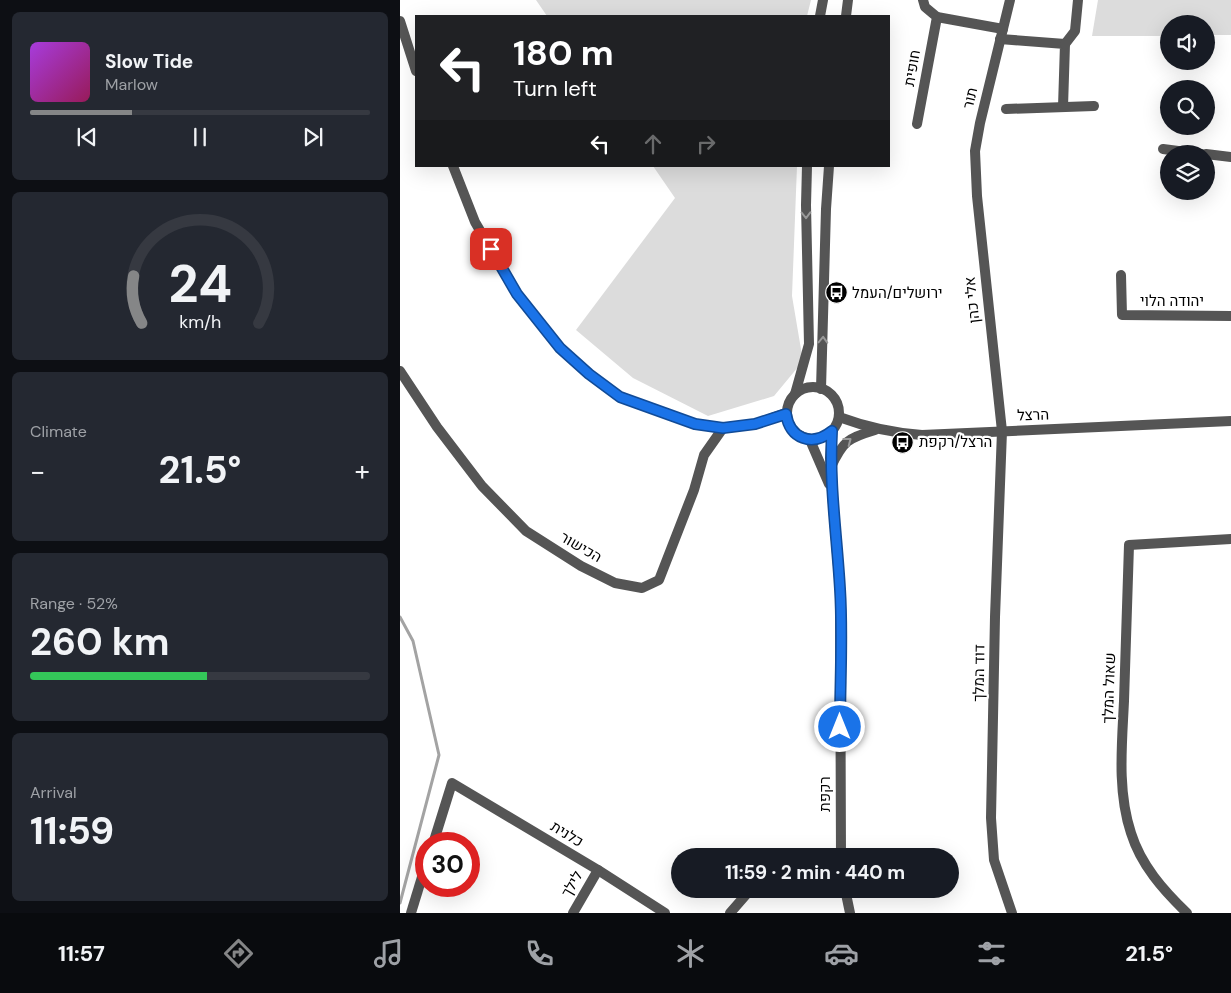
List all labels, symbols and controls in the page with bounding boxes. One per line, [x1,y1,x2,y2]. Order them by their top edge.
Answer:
map controls [1160,15,1215,200]
button: sound [1160,15,1215,70]
text: 180 m [513,30,614,76]
icon: left [430,35,495,100]
street label: חופית [899,48,925,88]
text: Slow Tide [105,49,193,74]
text: Marlow [105,74,158,95]
text: Turn left [513,74,597,103]
button: search [1160,80,1215,135]
street label: תור [958,85,982,111]
icon: previous [73,123,101,151]
icon: pause [186,123,214,151]
icon: next [299,123,327,151]
icon: left [586,130,614,158]
icon: ahead [639,130,667,158]
icon: right [692,130,720,158]
button: layers [1160,145,1215,200]
one-way arrow [801,212,811,219]
pin [470,228,512,270]
icon: arrive [477,235,505,263]
text: 24 [168,250,232,318]
street label: אלי כהן [960,276,984,324]
bus stop icon: ירושלים/העמל [824,281,848,305]
place label: ירושלים/העמל [852,283,943,303]
street label: יהודה הלוי [1140,291,1204,311]
text: km/h [179,310,221,334]
one-way arrow [818,336,828,344]
street label: הרצל [1017,404,1049,426]
text: Climate [30,421,87,442]
bus stop icon: הרצל/רקפת [891,430,915,454]
place label: הרצל/רקפת [919,432,992,452]
one-way arrow [842,439,851,447]
text: 21.5° [159,445,241,495]
text: − [30,453,45,490]
text: + [355,453,370,490]
street label: הכישור [556,527,606,567]
text: Range · 52% [30,593,118,614]
text: 260 km [30,617,169,667]
street label: דוד המלך [968,644,990,702]
street label: שאול המלך [1098,652,1120,724]
position arrow [813,700,865,752]
street label: רקפת [815,776,835,812]
text: Arrival [30,782,77,803]
text: 11:59 [30,806,114,856]
street label: כלנית [547,816,587,852]
speed limit sign: 30 [415,832,480,897]
text: 11:59 · 2 min · 440 m [725,860,905,885]
street label: לילך [556,867,588,901]
icon: directions [221,936,256,971]
icon: music [371,936,406,971]
icon: phone [522,936,557,971]
icon: climate [673,936,708,971]
icon: car [824,936,859,971]
icon: filters [974,936,1009,971]
text: 11:57 [58,939,105,968]
text: 21.5° [1125,939,1173,968]

